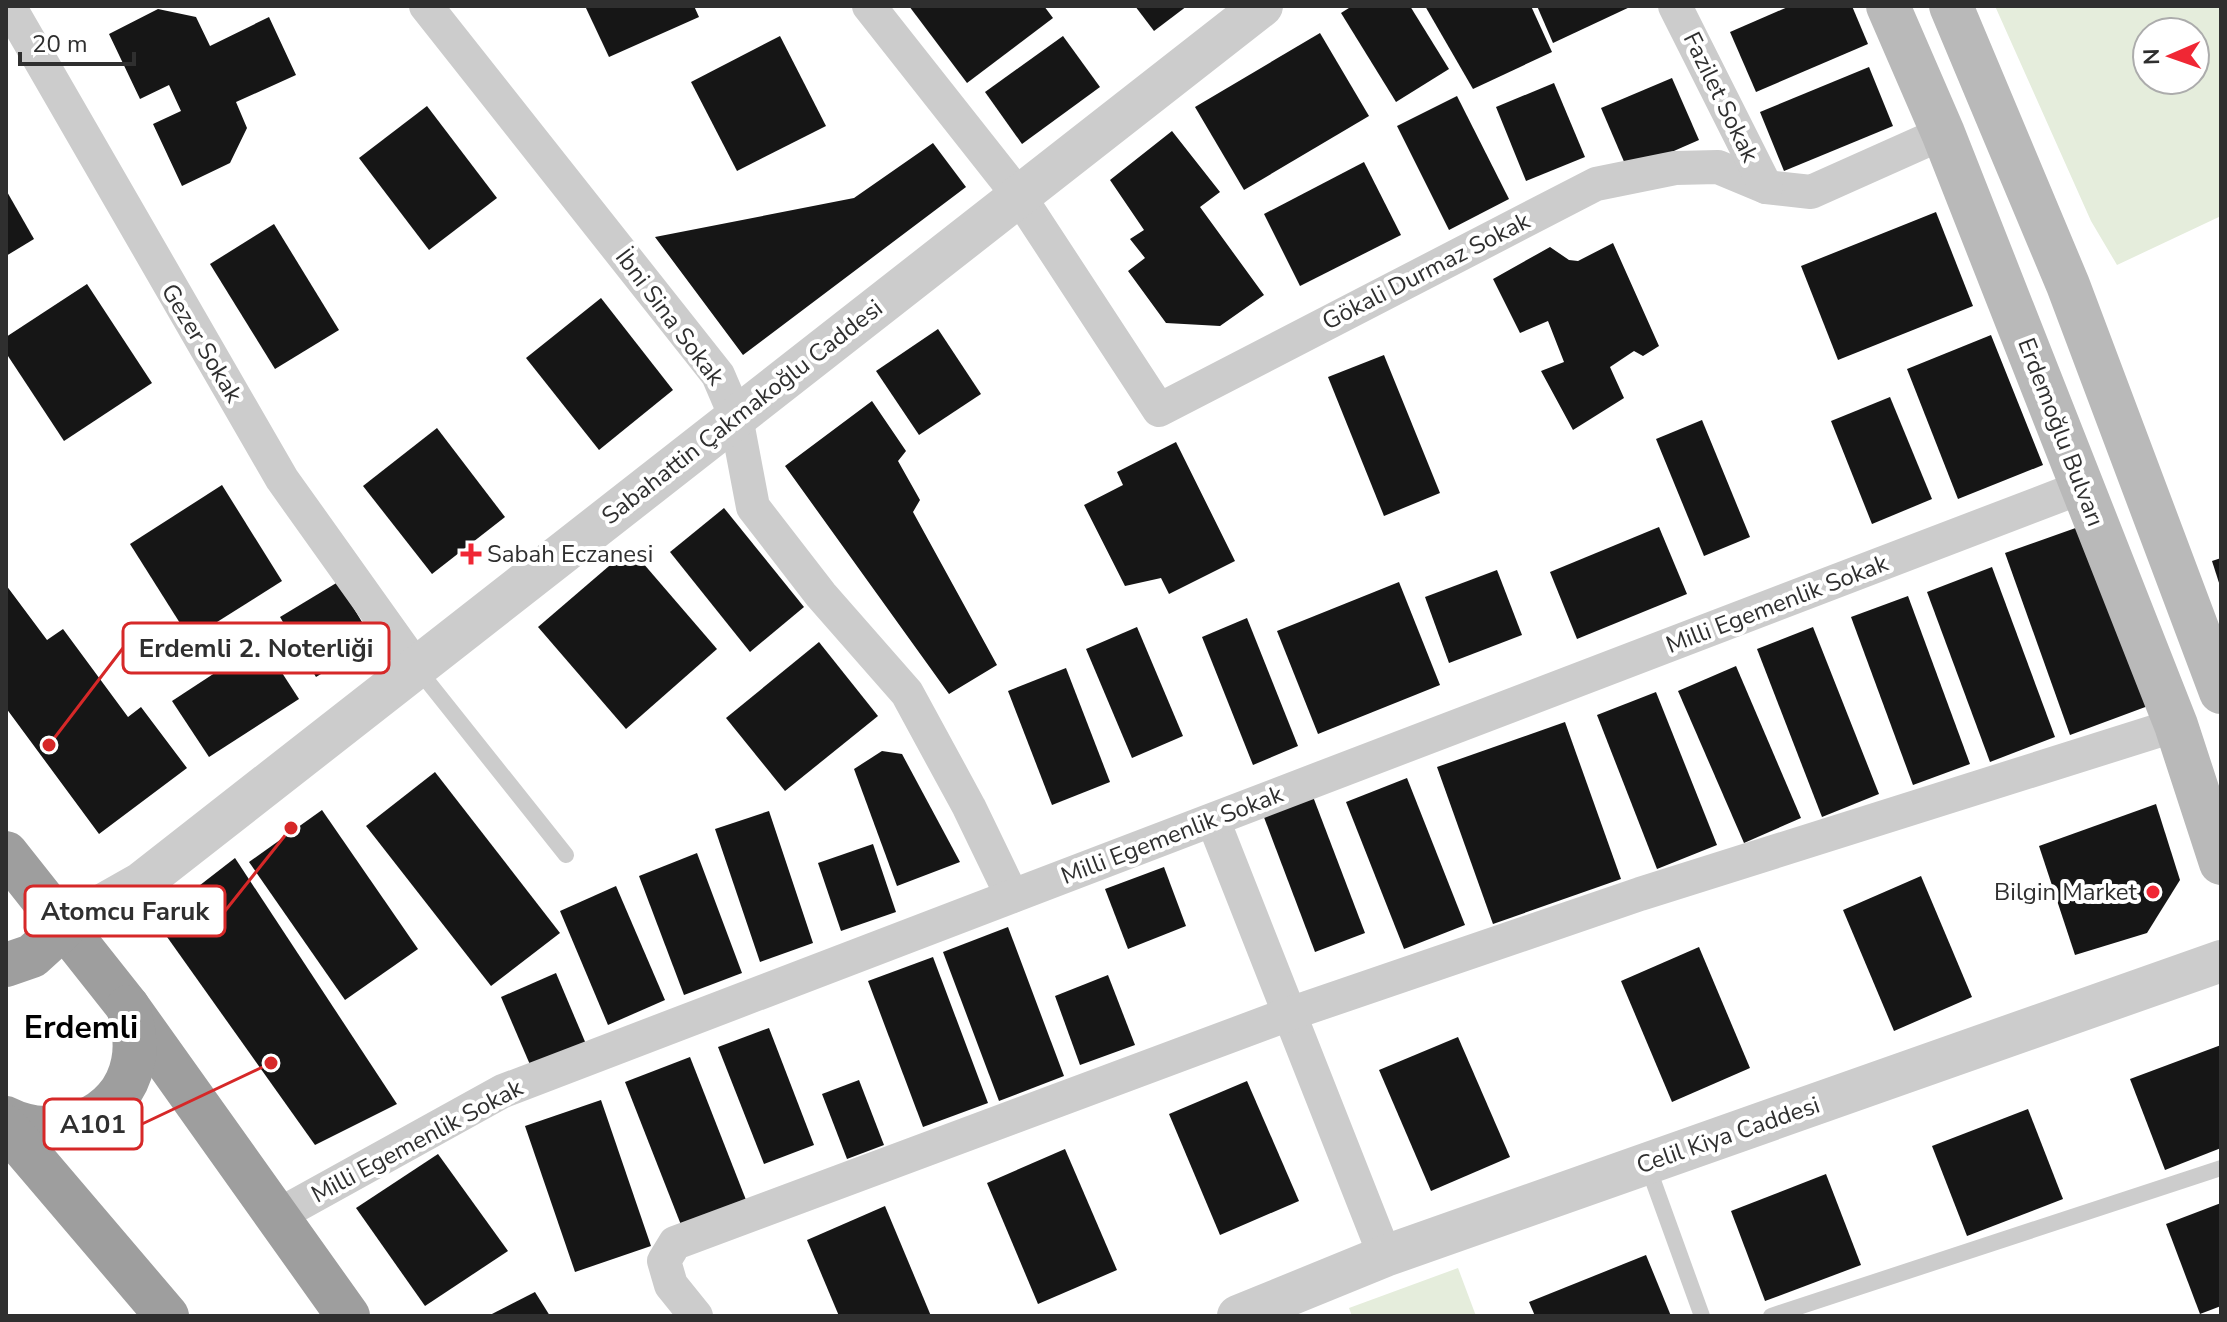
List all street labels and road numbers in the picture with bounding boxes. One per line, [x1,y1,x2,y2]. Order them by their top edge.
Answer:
street label: Fazilet Sokak [1676,27,1767,168]
street label: Gökali Durmaz Sokak [1317,204,1536,337]
street label: İbni Sina Sokak [608,242,732,393]
street label: Gezer Sokak [154,278,251,409]
street label: Sabahattin Çakmakoğlu Caddesi [595,292,889,532]
street label: Erdemoğlu Bulvarı [2010,333,2112,531]
street label: Milli Egemenlik Sokak [1661,547,1893,661]
street label: Milli Egemenlik Sokak [1056,778,1288,892]
street label: Milli Egemenlik Sokak [306,1071,529,1210]
street label: Celil Kiya Caddesi [1632,1089,1824,1181]

